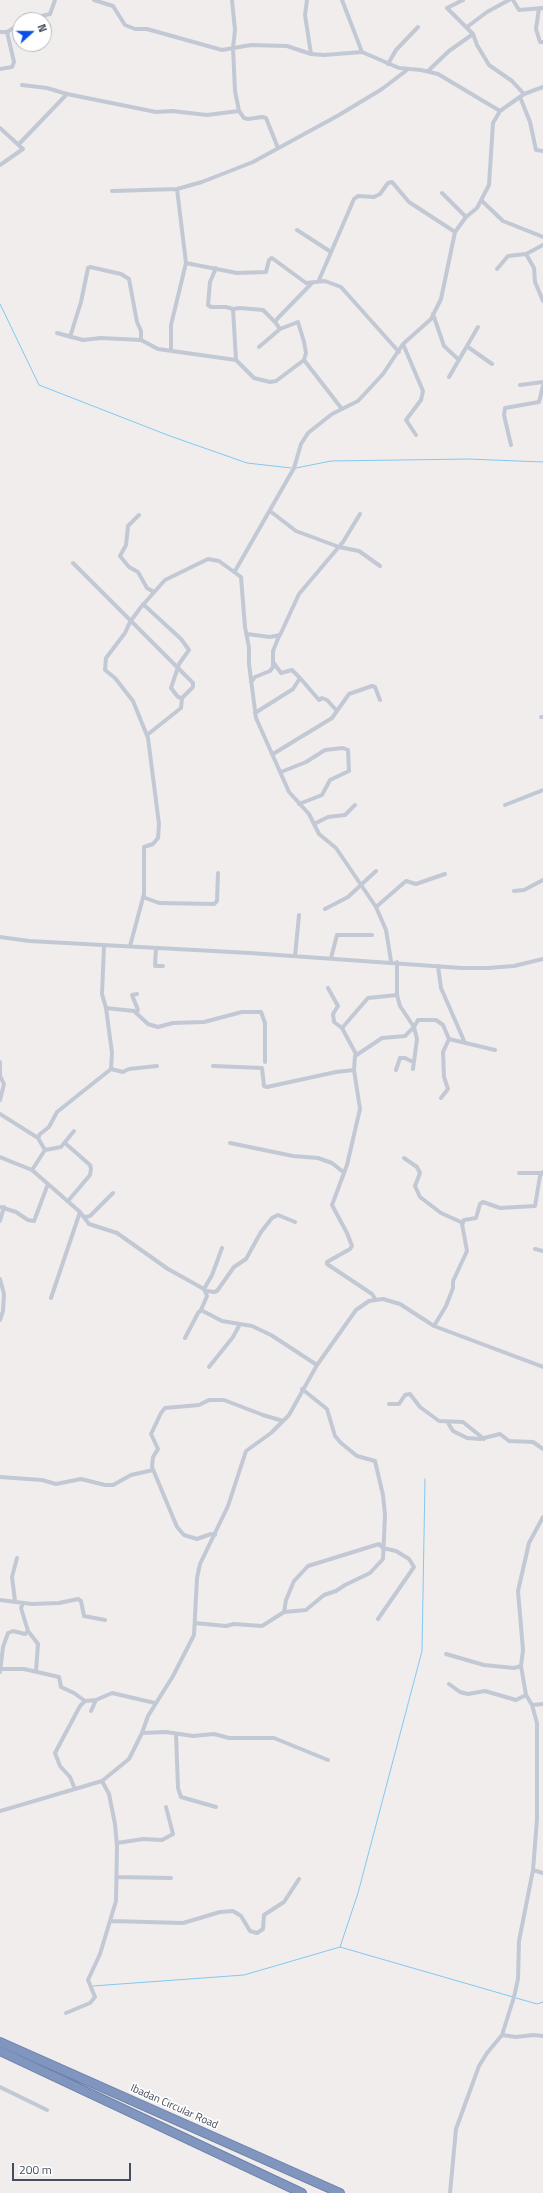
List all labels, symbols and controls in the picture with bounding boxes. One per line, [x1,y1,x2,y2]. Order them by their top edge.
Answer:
north arrow [12,12,52,52]
text: N [33,22,51,34]
street label: Ibadan Circular Road [128,2082,220,2132]
scale bar [14,2155,133,2181]
text: 200 m [19,2160,52,2179]

